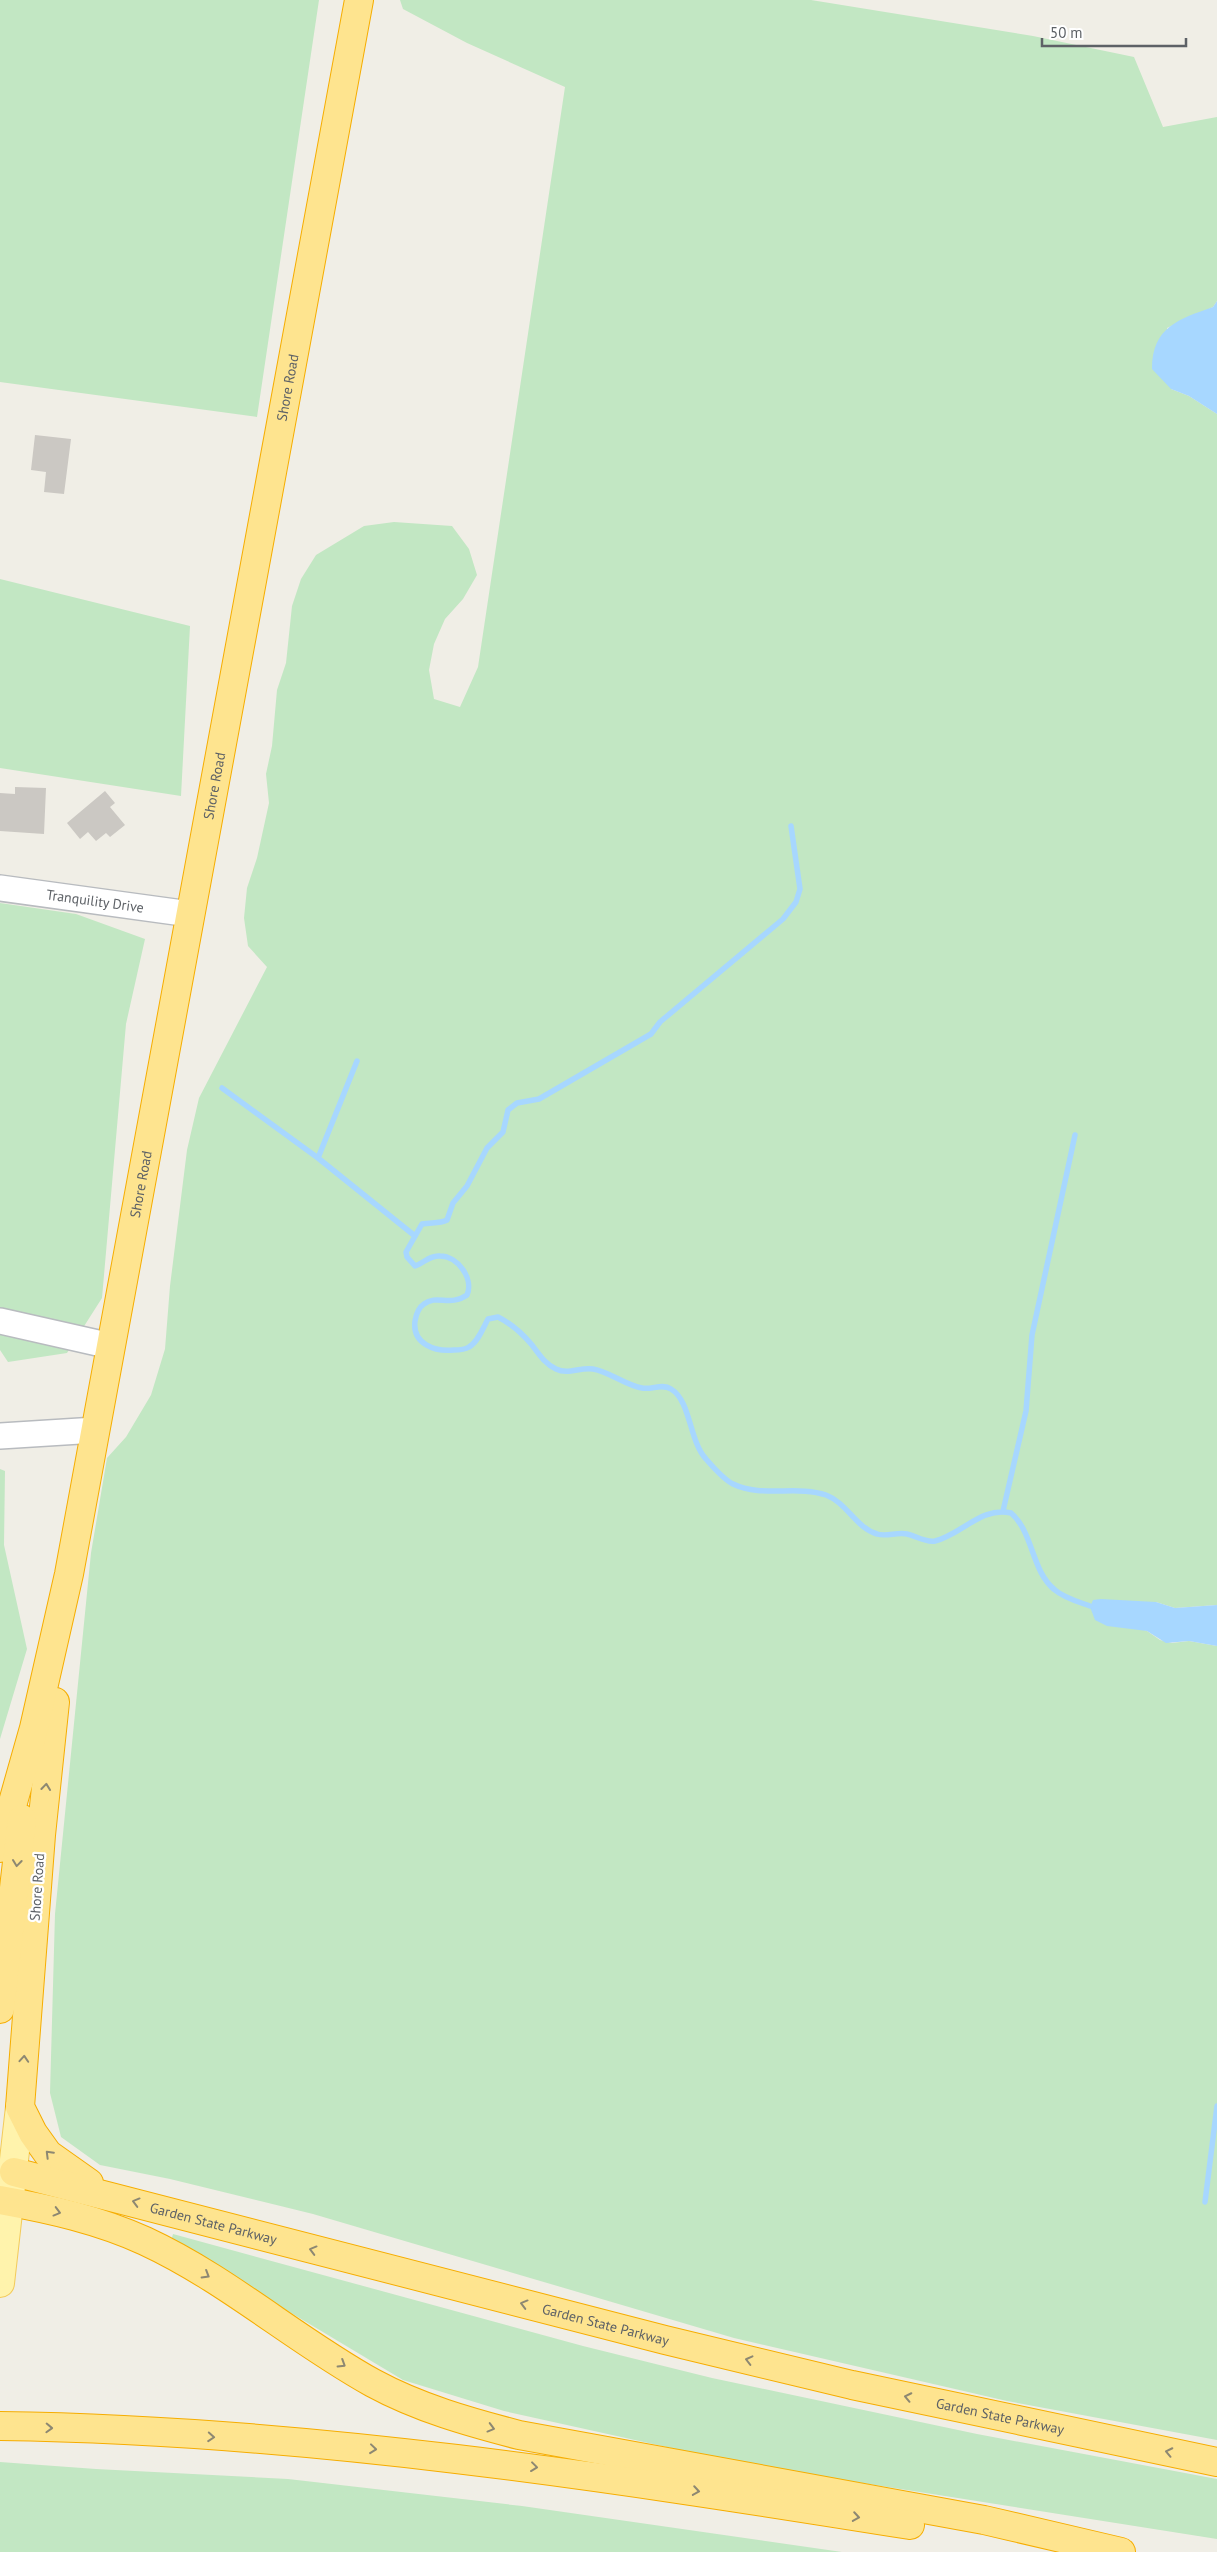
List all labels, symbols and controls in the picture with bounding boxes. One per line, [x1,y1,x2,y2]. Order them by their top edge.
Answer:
scale bar [1042,15,1186,47]
text: 50 m [1050,23,1083,42]
street label: Shore Road [273,353,303,423]
street label: Shore Road [199,751,229,821]
street label: Tranquility Drive [45,885,145,917]
street label: Shore Road [126,1149,156,1219]
one-way arrow [40,1783,51,1791]
street label: Shore Road [26,1853,48,1921]
one-way arrow [12,1860,23,1868]
one-way arrow [18,2054,29,2062]
one-way arrow [46,2151,55,2160]
one-way arrow [131,2197,140,2208]
street label: Garden State Parkway [148,2198,279,2249]
one-way arrow [53,2206,62,2217]
one-way arrow [309,2245,318,2256]
one-way arrow [201,2268,210,2278]
one-way arrow [519,2299,528,2310]
street label: Garden State Parkway [540,2300,671,2350]
one-way arrow [745,2355,754,2366]
one-way arrow [336,2358,346,2367]
one-way arrow [903,2392,912,2403]
street label: Garden State Parkway [934,2394,1066,2439]
one-way arrow [486,2422,494,2432]
one-way arrow [45,2423,53,2433]
one-way arrow [207,2431,215,2442]
one-way arrow [369,2443,377,2454]
one-way arrow [1165,2447,1174,2458]
one-way arrow [530,2462,539,2472]
one-way arrow [692,2485,700,2496]
one-way arrow [852,2511,861,2521]

